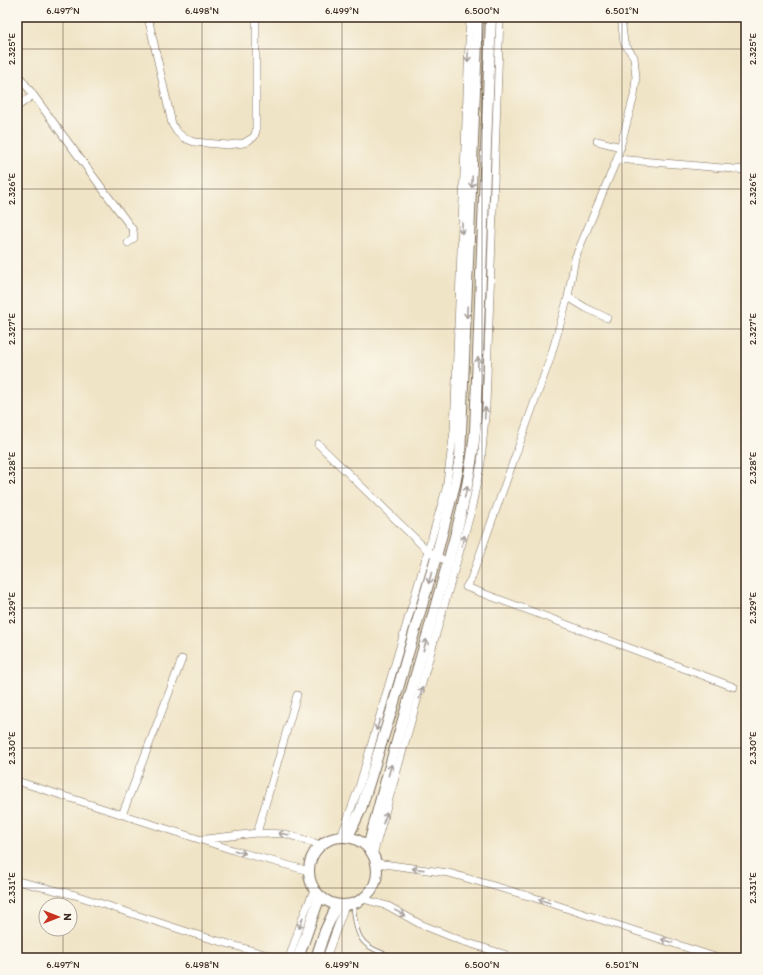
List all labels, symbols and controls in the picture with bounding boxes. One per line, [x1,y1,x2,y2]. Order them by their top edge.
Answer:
text: 6.497°N [46,4,80,17]
text: 6.498°N [185,4,219,17]
text: 6.499°N [325,4,359,17]
text: 6.500°N [464,4,500,17]
text: 6.501°N [605,4,639,17]
text: 2.325°E [5,32,18,65]
text: 2.325°E [746,32,759,65]
one-way arrow [465,49,472,62]
text: 2.326°E [5,172,18,205]
text: 2.326°E [746,172,759,205]
one-way arrow [468,175,476,188]
one-way arrow [458,221,466,234]
one-way arrow [463,305,471,318]
text: 2.327°E [5,313,18,345]
text: 2.327°E [746,313,759,345]
one-way arrow [474,357,482,370]
one-way arrow [482,407,489,420]
text: 2.328°E [5,451,18,484]
text: 2.328°E [746,451,759,484]
one-way arrow [463,486,471,499]
one-way arrow [460,535,467,548]
one-way arrow [426,571,433,584]
text: 2.329°E [5,591,18,624]
text: 2.329°E [746,591,759,624]
one-way arrow [422,639,429,652]
one-way arrow [418,687,425,700]
one-way arrow [374,719,381,732]
text: 2.330°E [5,731,18,765]
text: 2.330°E [746,731,759,765]
one-way arrow [387,764,394,777]
one-way arrow [381,813,389,825]
one-way arrow [278,831,291,838]
one-way arrow [234,849,247,856]
one-way arrow [412,866,425,873]
text: 2.331°E [5,872,18,904]
text: 2.331°E [746,872,759,904]
north arrow [38,897,78,937]
one-way arrow [538,897,551,904]
one-way arrow [394,909,406,917]
text: N [61,913,74,921]
one-way arrow [297,917,304,930]
one-way arrow [662,937,674,945]
text: 6.497°N [46,958,80,971]
text: 6.498°N [185,958,219,971]
text: 6.499°N [325,958,359,971]
text: 6.500°N [464,958,500,971]
text: 6.501°N [605,958,639,971]

